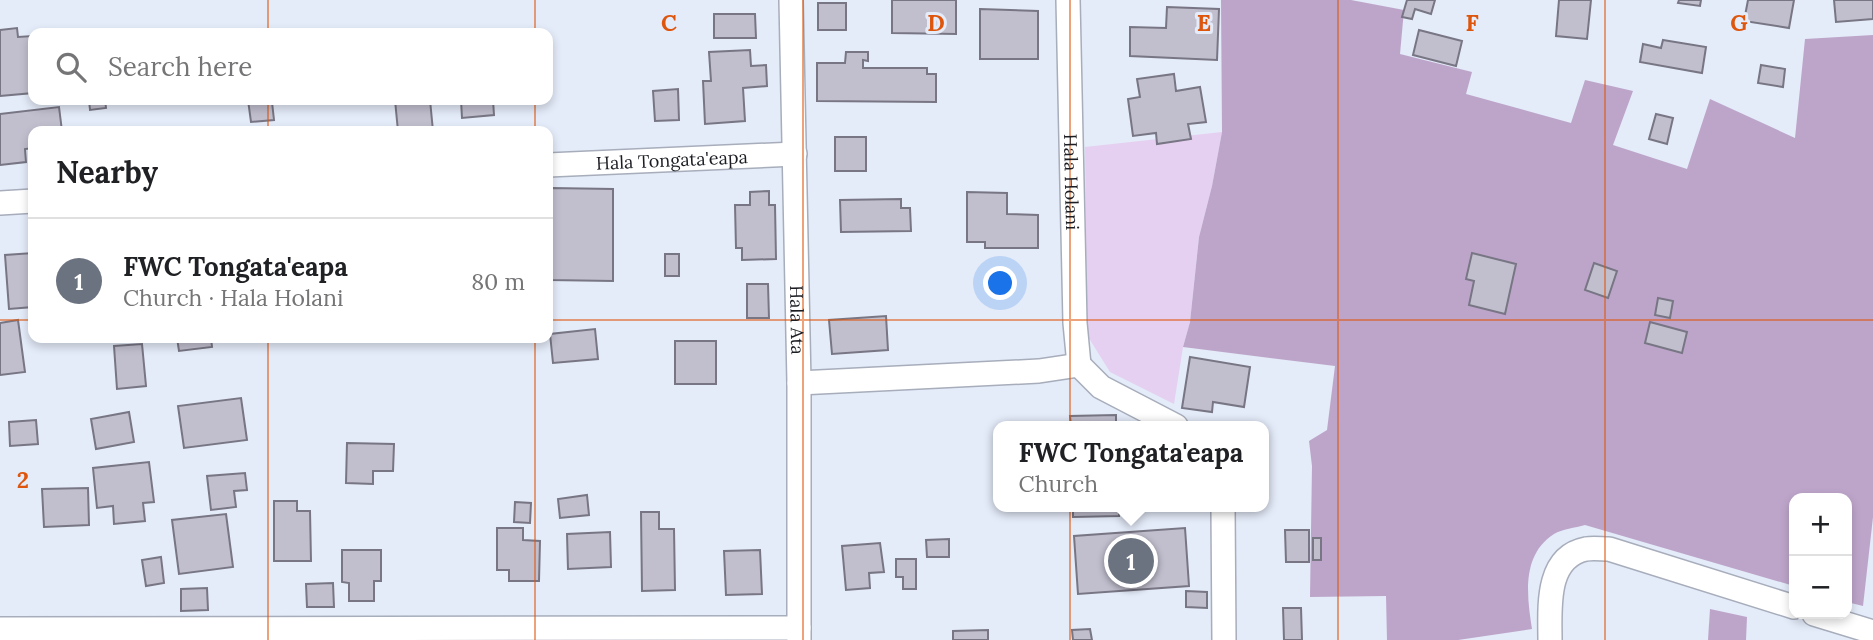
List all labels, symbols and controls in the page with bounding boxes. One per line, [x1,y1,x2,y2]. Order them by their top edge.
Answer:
text: C [661,8,677,37]
text: D [927,8,945,37]
text: E [1197,8,1211,37]
text: F [1465,8,1479,37]
text: G [1730,8,1748,37]
search box [28,28,553,105]
icon: search [52,48,90,86]
text: Search here [108,50,252,83]
street label: Hala Holani [1059,133,1084,230]
street label: Hala Tongata'eapa [595,145,748,174]
text: Nearby [56,153,158,191]
text: FWC Tongata'eapa [123,250,348,283]
your location [983,266,1017,300]
text: 1 [74,267,84,296]
text: 80 m [471,267,525,296]
text: Church · Hala Holani [123,283,343,312]
street label: Hala Ata [785,285,810,355]
popup [993,421,1269,512]
text: FWC Tongata'eapa [1019,436,1243,469]
text: 2 [17,465,29,494]
text: Church [1019,469,1098,498]
map controls [1789,493,1852,619]
button: + [1789,493,1852,556]
pin: 1 [1108,535,1154,587]
button: − [1789,556,1852,619]

